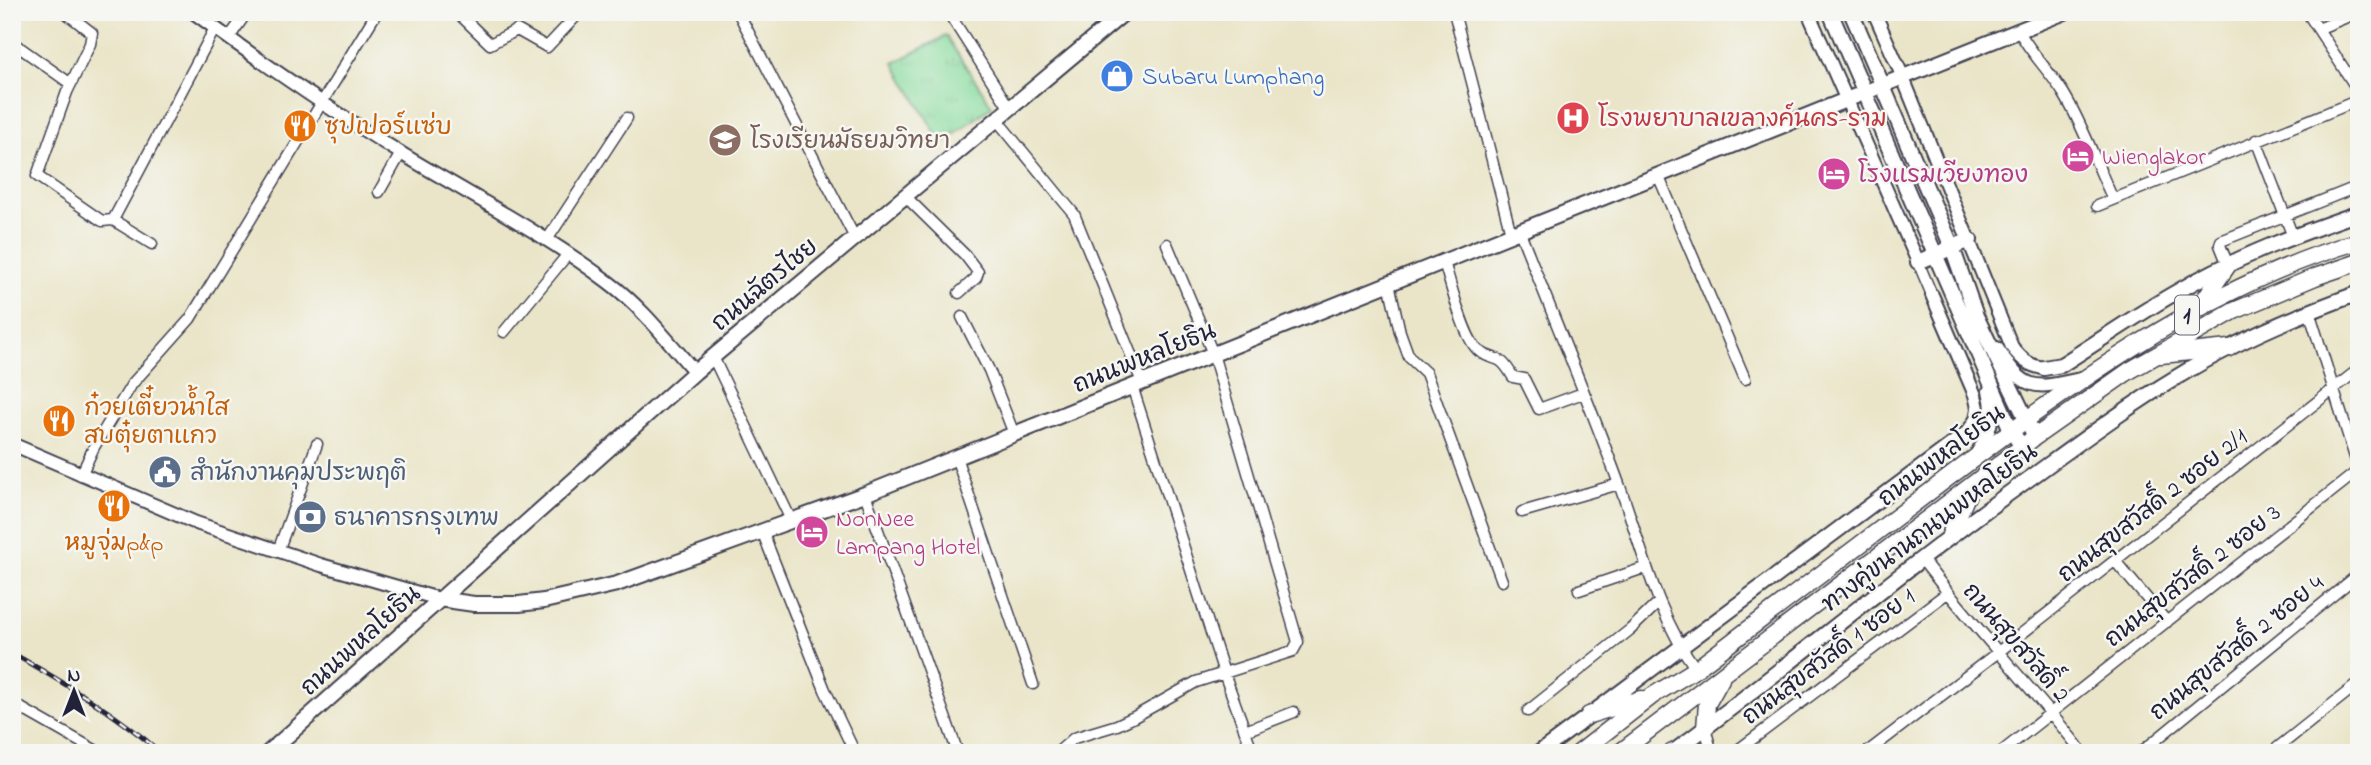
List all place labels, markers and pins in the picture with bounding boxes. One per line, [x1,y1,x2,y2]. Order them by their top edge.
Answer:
shop icon: Subaru Lumphang [1098,57,1136,95]
place label: Subaru Lumphang [1142,61,1324,96]
hospital icon: โรงพยาบาลเขลางค์นคร-ราม [1554,99,1592,137]
place label: โรงพยาบาลเขลางค์นคร-ราม [1598,102,1887,138]
restaurant icon: ซุปเปอร์แซ่บ [281,107,319,145]
place label: ซุปเปอร์แซ่บ [324,110,452,146]
school or university icon: โรงเรียนมัธยมวิทยา [706,121,744,159]
place label: โรงเรียนมัธยมวิทยา [750,124,950,160]
hotel icon: Wienglakor [2059,137,2097,175]
place label: Wienglakor [2102,141,2207,176]
hotel icon: โรงแรมเวียงทอง [1815,155,1853,193]
place label: โรงแรมเวียงทอง [1858,158,2028,194]
place label: ก๋วยเตี๋ยวน้ำใส สบตุ๋ยตาแกว [84,384,230,455]
restaurant icon: ก๋วยเตี๋ยวน้ำใส สบตุ๋ยตาแกว [40,402,78,440]
public building icon: สำนักงานคุมประพฤติ [146,453,184,491]
place label: สำนักงานคุมประพฤติ [190,456,407,492]
restaurant icon: หมูจุ่มp&p [95,487,133,525]
bank icon: ธนาคารกรุงเทพ [291,498,329,536]
place label: ธนาคารกรุงเทพ [334,502,499,537]
place label: NonNee Lampang Hotel [836,503,980,566]
hotel icon: NonNee Lampang Hotel [793,513,831,551]
place label: หมูจุ่มp&p [65,527,164,562]

